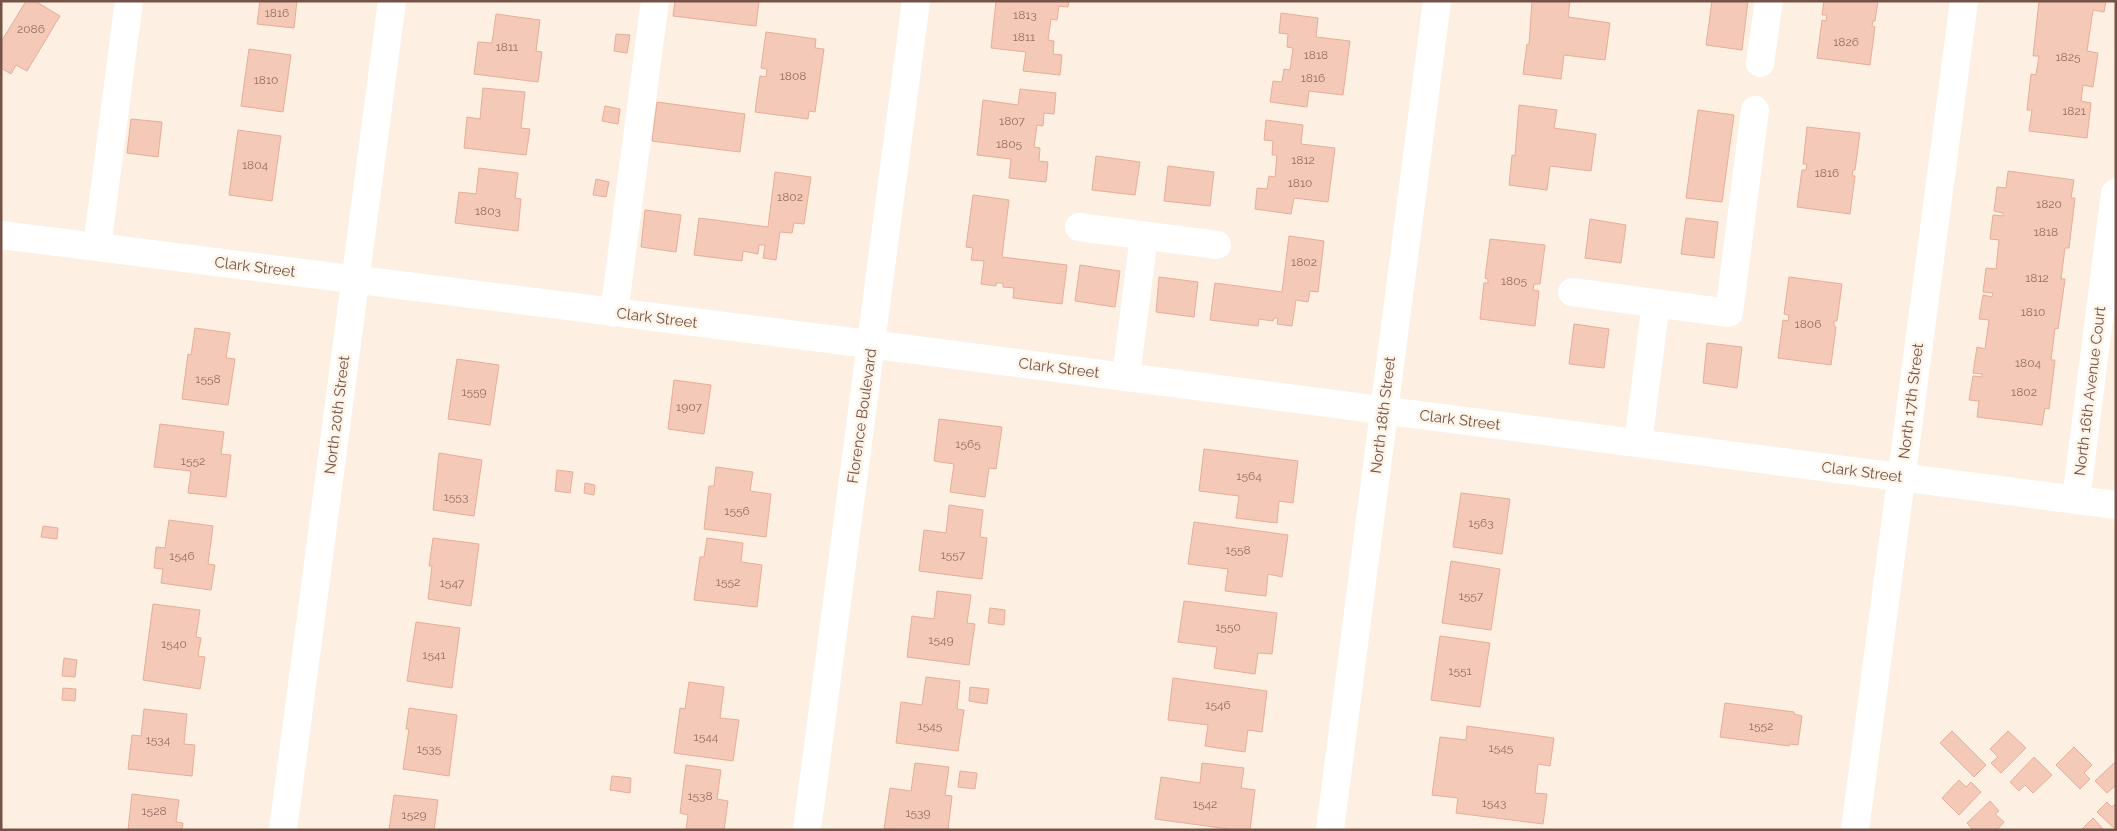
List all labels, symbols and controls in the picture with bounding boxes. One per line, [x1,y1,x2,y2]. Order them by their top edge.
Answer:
house number: 1816 [265,6,289,20]
house number: 1813 [1013,8,1037,22]
house number: 2086 [17,22,45,36]
house number: 1811 [1013,30,1035,44]
house number: 1826 [1833,35,1859,49]
house number: 1811 [496,40,518,54]
house number: 1818 [1304,48,1328,62]
house number: 1825 [2055,50,2081,64]
house number: 1808 [780,69,806,83]
house number: 1816 [1301,71,1325,85]
house number: 1810 [254,73,278,87]
house number: 1821 [2062,104,2086,118]
house number: 1807 [999,114,1026,128]
house number: 1805 [996,137,1023,151]
house number: 1812 [1291,153,1315,167]
house number: 1804 [242,158,269,172]
house number: 1816 [1815,166,1839,180]
house number: 1810 [1288,176,1312,190]
house number: 1802 [777,190,803,204]
house number: 1820 [2036,197,2062,211]
house number: 1803 [475,204,501,218]
house number: 1818 [2034,225,2058,239]
street label: Clark Street [214,253,296,281]
house number: 1802 [1291,255,1317,269]
house number: 1812 [2025,271,2049,285]
house number: 1805 [1501,274,1528,288]
street label: Clark Street [616,304,698,332]
house number: 1810 [2021,305,2045,319]
street label: North 16th Avenue Court [2071,305,2109,477]
house number: 1806 [1795,317,1821,331]
street label: North 17th Street [1895,342,1927,460]
street label: Florence Boulevard [844,347,880,485]
street label: Clark Street [1018,354,1100,382]
street label: North 20th Street [321,355,353,475]
street label: North 18th Street [1367,355,1399,475]
house number: 1804 [2015,356,2042,370]
house number: 1558 [195,372,221,386]
house number: 1559 [461,385,487,399]
house number: 1802 [2011,385,2037,399]
house number: 1907 [676,400,702,414]
street label: Clark Street [1419,406,1501,434]
house number: 1565 [955,437,981,451]
house number: 1552 [181,454,205,468]
street label: Clark Street [1821,458,1903,486]
house number: 1564 [1236,469,1262,483]
house number: 1553 [444,490,468,504]
house number: 1556 [724,504,750,518]
house number: 1563 [1468,516,1494,530]
house number: 1558 [1225,543,1251,557]
house number: 1557 [941,548,966,562]
house number: 1546 [169,549,195,563]
house number: 1552 [716,575,740,589]
house number: 1547 [440,576,465,590]
house number: 1557 [1459,589,1484,603]
house number: 1550 [1215,620,1241,634]
house number: 1549 [928,633,954,647]
house number: 1540 [161,637,187,651]
house number: 1541 [422,648,446,662]
house number: 1551 [1448,664,1472,678]
house number: 1546 [1205,698,1231,712]
house number: 1545 [918,719,943,733]
house number: 1552 [1749,719,1773,733]
house number: 1544 [694,730,719,744]
house number: 1534 [146,733,171,747]
house number: 1545 [1489,741,1514,755]
house number: 1535 [417,742,442,756]
house number: 1538 [687,789,713,803]
house number: 1543 [1482,796,1506,810]
house number: 1542 [1193,797,1217,811]
house number: 1528 [141,804,167,818]
house number: 1539 [905,806,931,820]
house number: 1529 [402,808,426,822]

